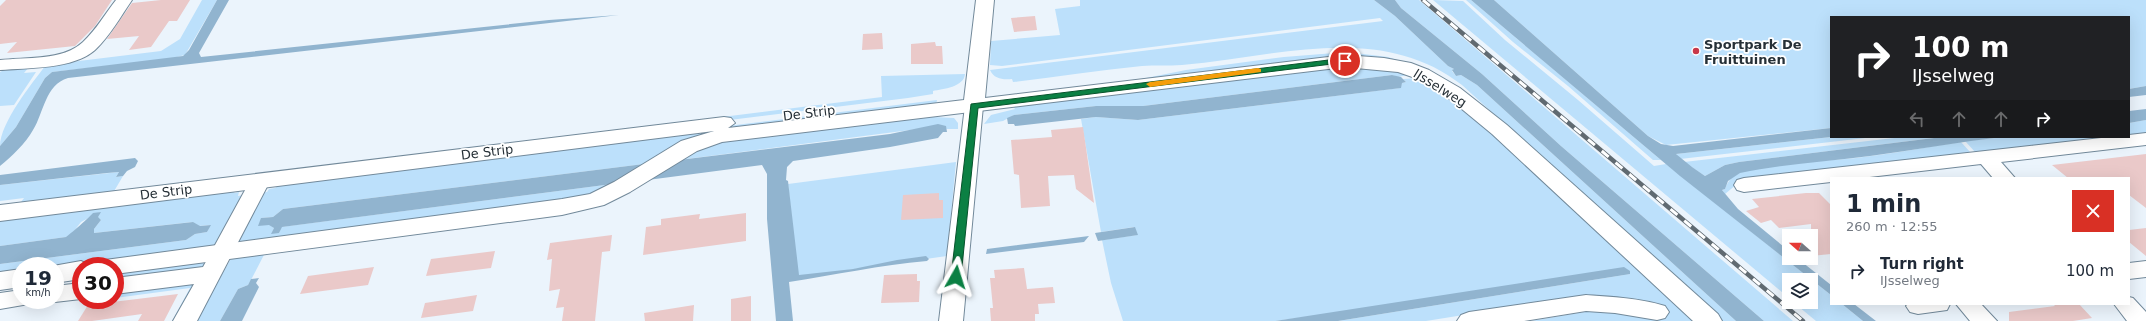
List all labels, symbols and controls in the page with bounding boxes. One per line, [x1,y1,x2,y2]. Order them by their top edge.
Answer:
text: 100 m [1912,31,2009,64]
icon: right [1846,32,1898,84]
place label: Sportpark De Fruittuinen [1704,37,1802,67]
pin [1328,44,1362,78]
marker: Sportpark De Fruittuinen [1691,46,1701,56]
icon: arrive [1334,50,1356,72]
text: IJsselweg [1912,65,1995,86]
street label: IJsselweg [1411,66,1469,110]
street label: De Strip [782,102,836,124]
icon: left [1906,108,1928,130]
icon: ahead [1948,108,1970,130]
icon: ahead [1990,108,2012,130]
icon: right [2032,108,2054,130]
street label: De Strip [460,141,514,163]
street label: De Strip [139,181,193,203]
text: 1 min [1846,190,1921,218]
button: close [2072,190,2114,232]
text: 260 m · 12:55 [1846,219,1937,234]
north arrow [1782,229,1818,265]
map controls [1782,229,1818,309]
text: Turn right [1880,255,1964,273]
position arrow [935,256,977,298]
speed limit sign: 30 [72,257,124,309]
icon: right [1846,260,1868,282]
text: 100 m [2066,262,2114,280]
text: 19 [24,266,52,290]
button: layers [1782,273,1818,309]
text: IJsselweg [1880,273,1940,288]
text: km/h [25,287,51,298]

